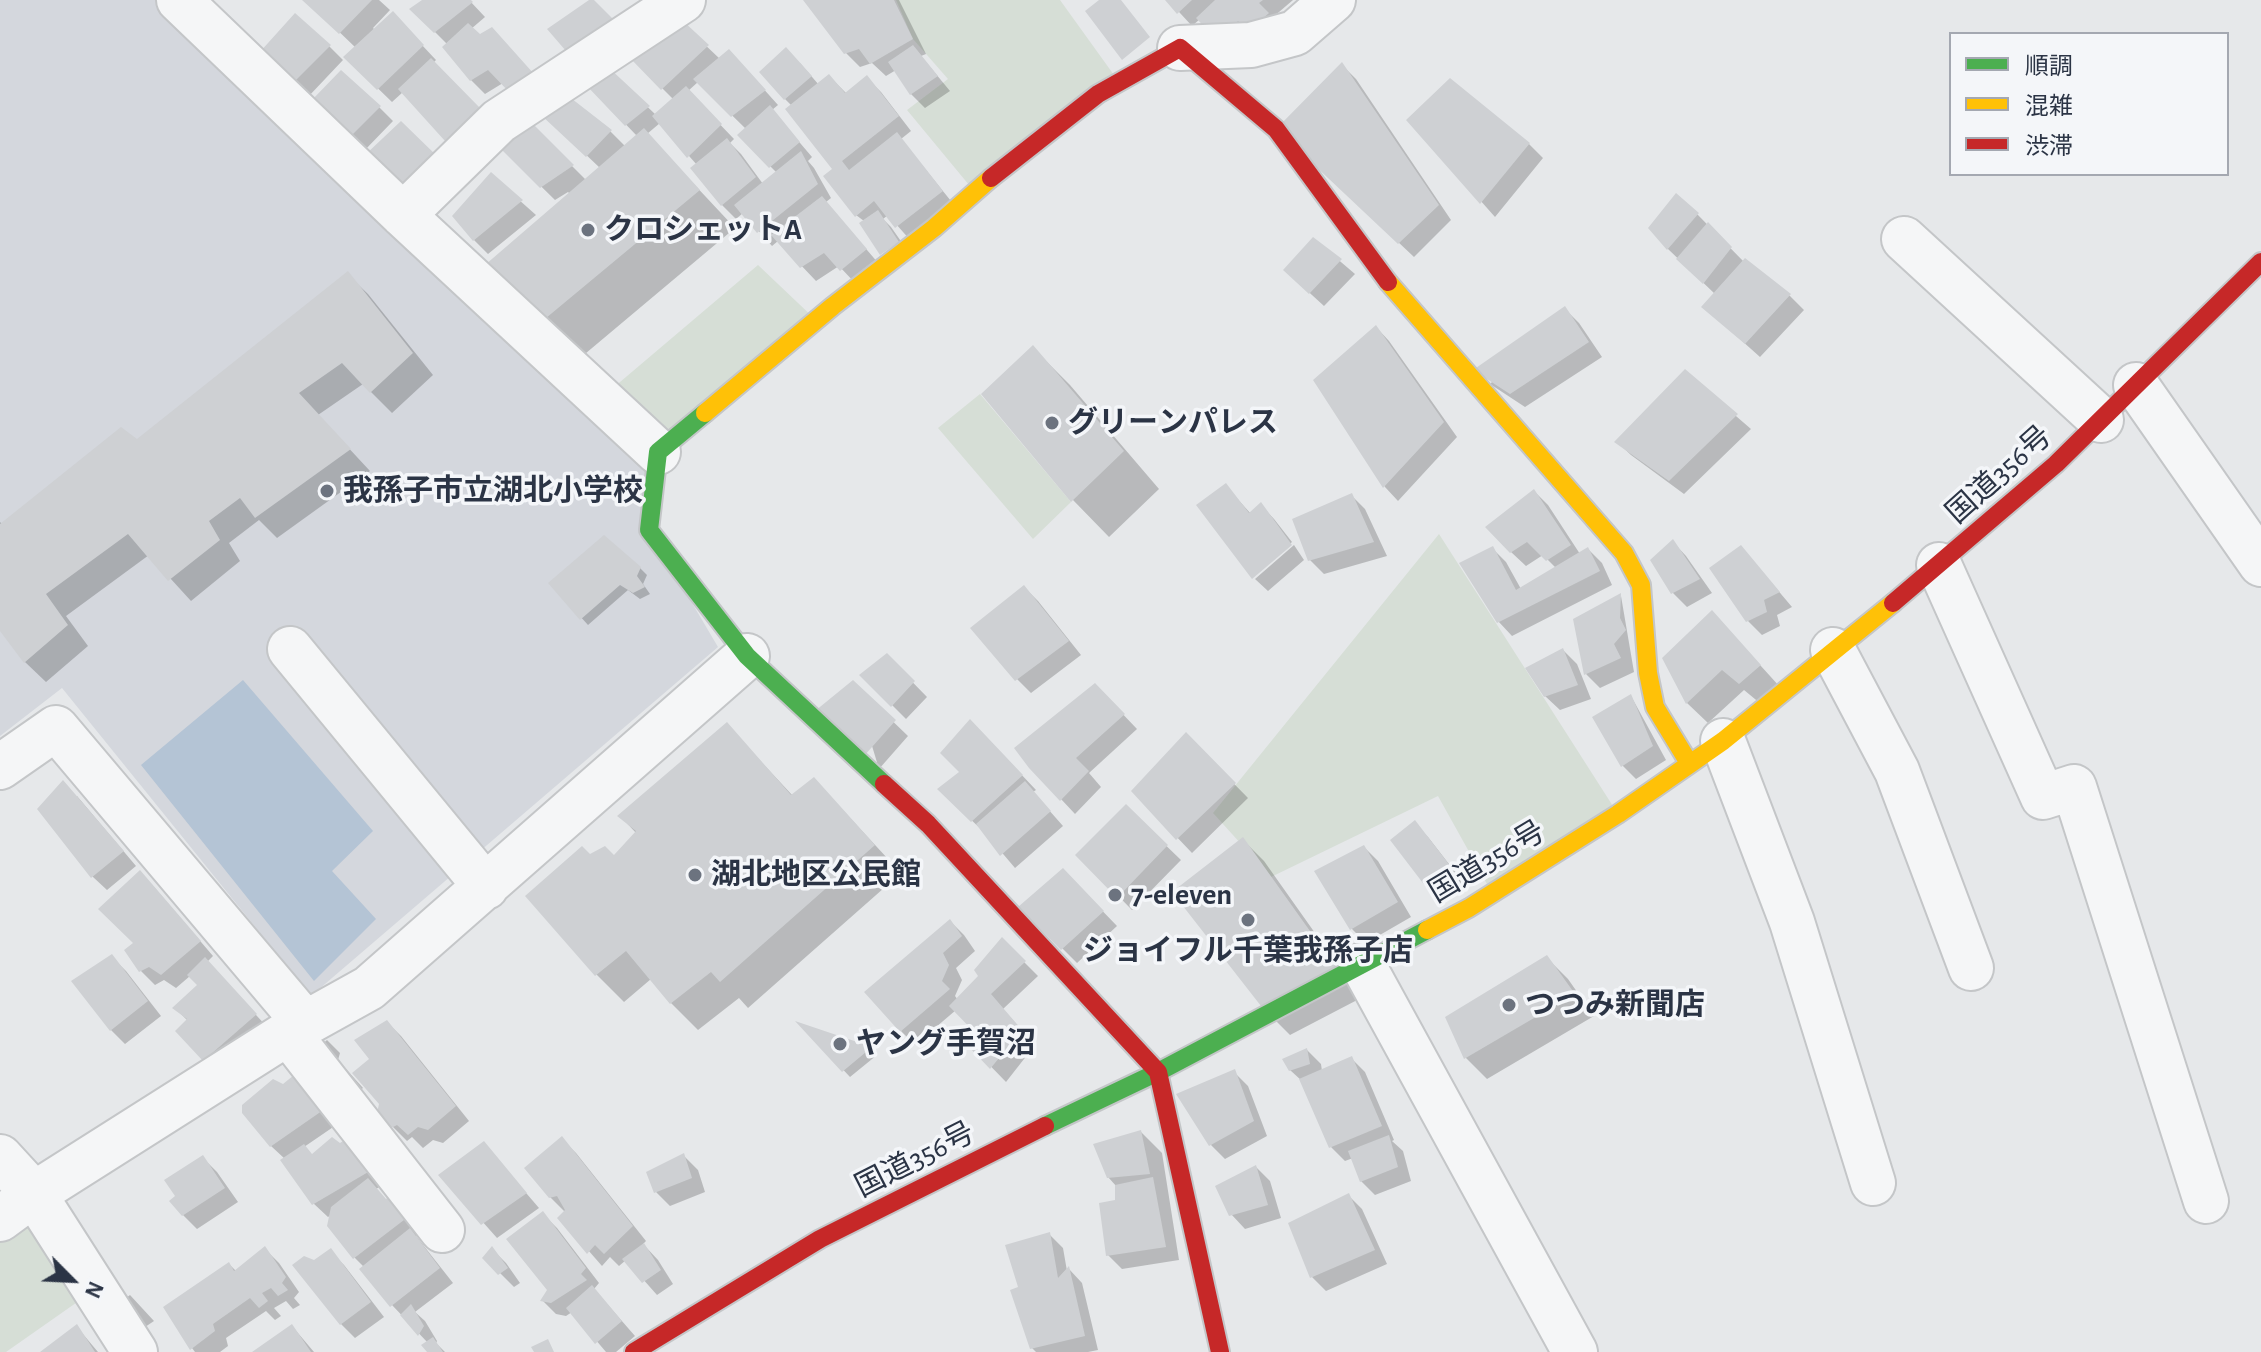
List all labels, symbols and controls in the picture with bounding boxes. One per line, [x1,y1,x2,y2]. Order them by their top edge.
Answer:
legend [1949,32,2229,176]
text: 順調 [2025,55,2073,79]
text: 混雑 [2025,95,2073,119]
text: 渋滞 [2025,135,2073,159]
place label: クロシェットA [604,212,802,248]
marker: クロシェットA [579,221,597,239]
place label: グリーンパレス [1068,405,1278,441]
marker: グリーンパレス [1043,414,1061,432]
street label: 国道356号 [1939,418,2059,532]
place label: 我孫子市立湖北小学校 [343,473,643,509]
marker: 我孫子市立湖北小学校 [318,482,336,500]
street label: 国道356号 [1422,813,1552,911]
place label: 湖北地区公民館 [711,857,921,893]
marker: 湖北地区公民館 [686,866,704,884]
place label: 7-eleven [1131,877,1232,913]
marker: 7-eleven [1106,886,1124,904]
marker: ジョイフル千葉我孫子店 [1239,911,1257,929]
place label: ジョイフル千葉我孫子店 [1083,933,1413,969]
place label: つつみ新聞店 [1525,987,1705,1023]
marker: つつみ新聞店 [1500,996,1518,1014]
place label: ヤング手賀沼 [856,1026,1036,1062]
marker: ヤング手賀沼 [831,1035,849,1053]
street label: 国道356号 [849,1115,981,1205]
north arrow [32,1240,112,1320]
text: N [81,1278,107,1301]

